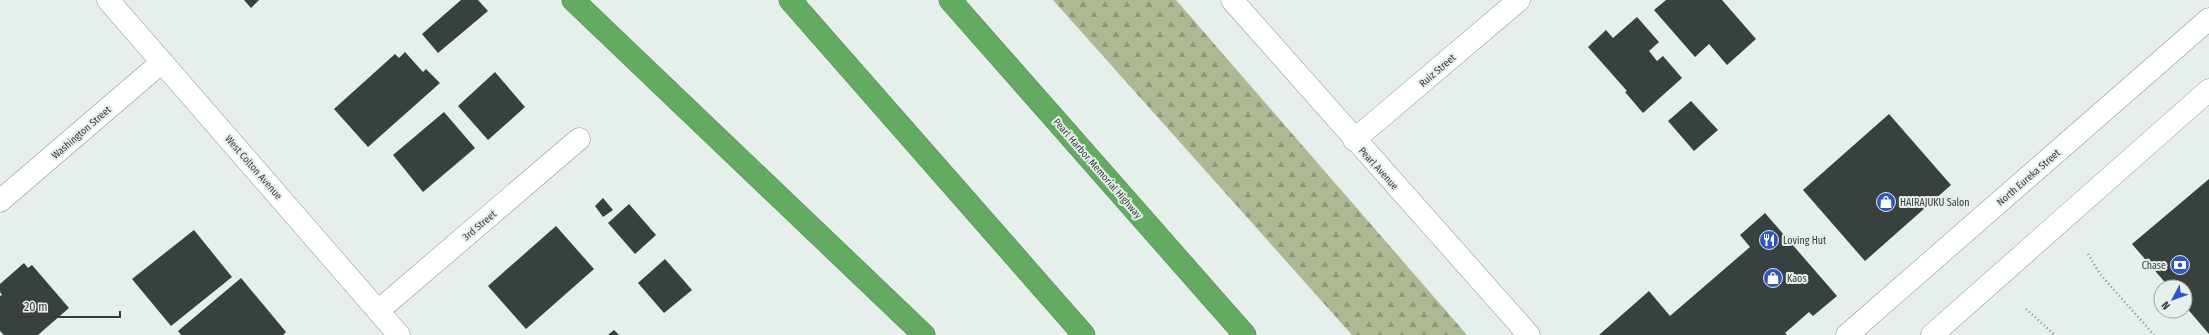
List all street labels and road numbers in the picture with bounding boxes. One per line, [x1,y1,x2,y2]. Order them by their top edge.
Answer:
street label: Ruiz Street [1417,51,1459,90]
street label: Washington Street [50,103,114,162]
street label: Pearl Harbor Memorial Highway [1050,116,1144,222]
street label: West Colton Avenue [222,133,284,202]
street label: Pearl Avenue [1356,145,1401,192]
street label: North Eureka Street [1995,147,2063,209]
street label: 3rd Street [460,208,499,243]

